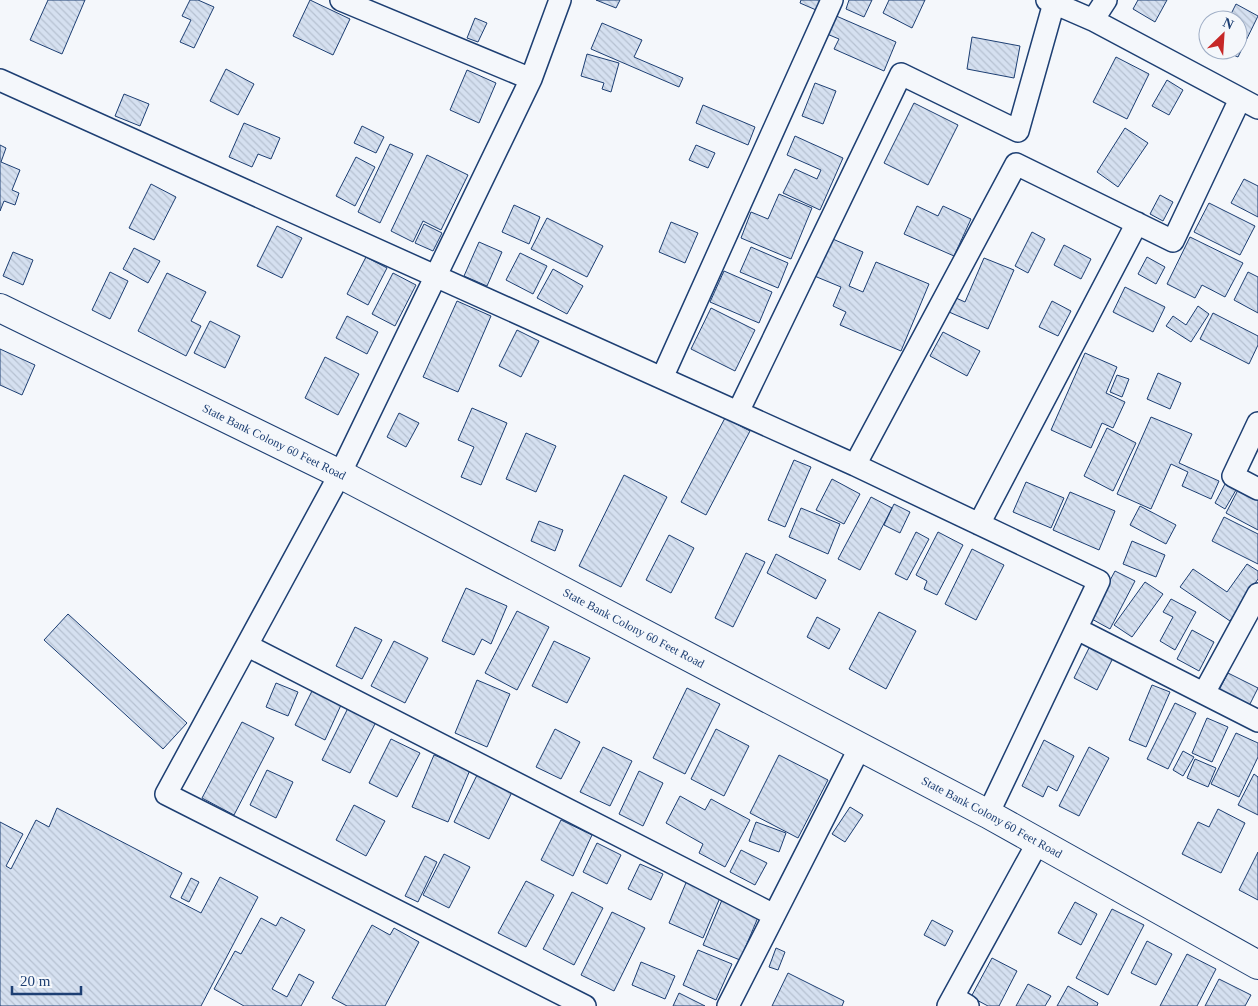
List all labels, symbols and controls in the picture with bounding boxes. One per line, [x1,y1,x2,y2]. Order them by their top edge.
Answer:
north arrow [1198,10,1248,60]
text: N [1221,15,1236,33]
street label: State Bank Colony 60 Feet Road [200,401,348,483]
street label: State Bank Colony 60 Feet Road [561,585,707,671]
street label: State Bank Colony 60 Feet Road [919,773,1065,861]
scale bar [12,964,81,996]
text: 20 m [20,973,51,989]

